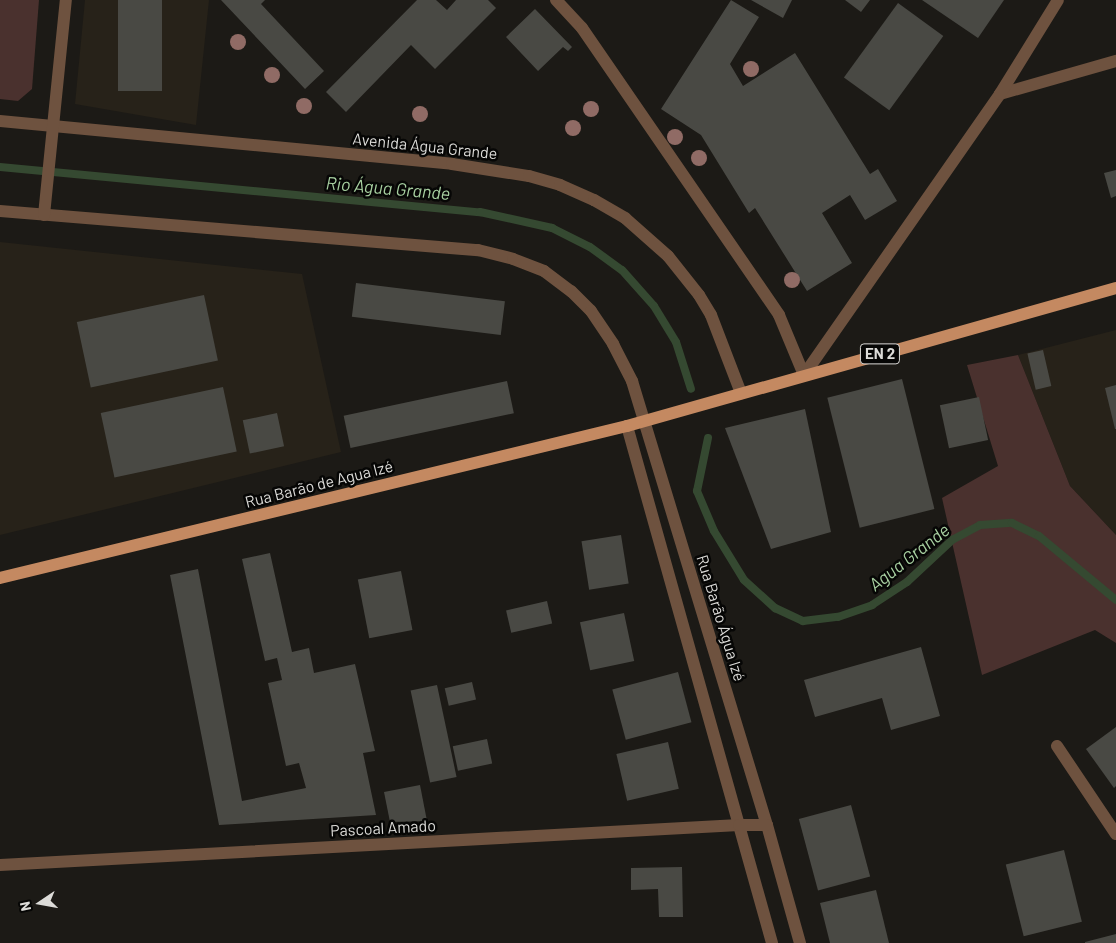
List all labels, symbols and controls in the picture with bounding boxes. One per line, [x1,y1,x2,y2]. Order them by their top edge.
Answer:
street label: Avenida Água Grande [352,129,498,163]
water label: Rio Água Grande [325,172,451,204]
road number: EN 2 [859,342,901,366]
street label: Rua Barão de Agua Izé [243,456,395,512]
water label: Agua Grande [864,519,954,595]
street label: Rua Barão Água Izé [693,552,749,684]
street label: Pascoal Amado [330,816,436,840]
north arrow [15,878,65,928]
text: N [16,900,34,913]

